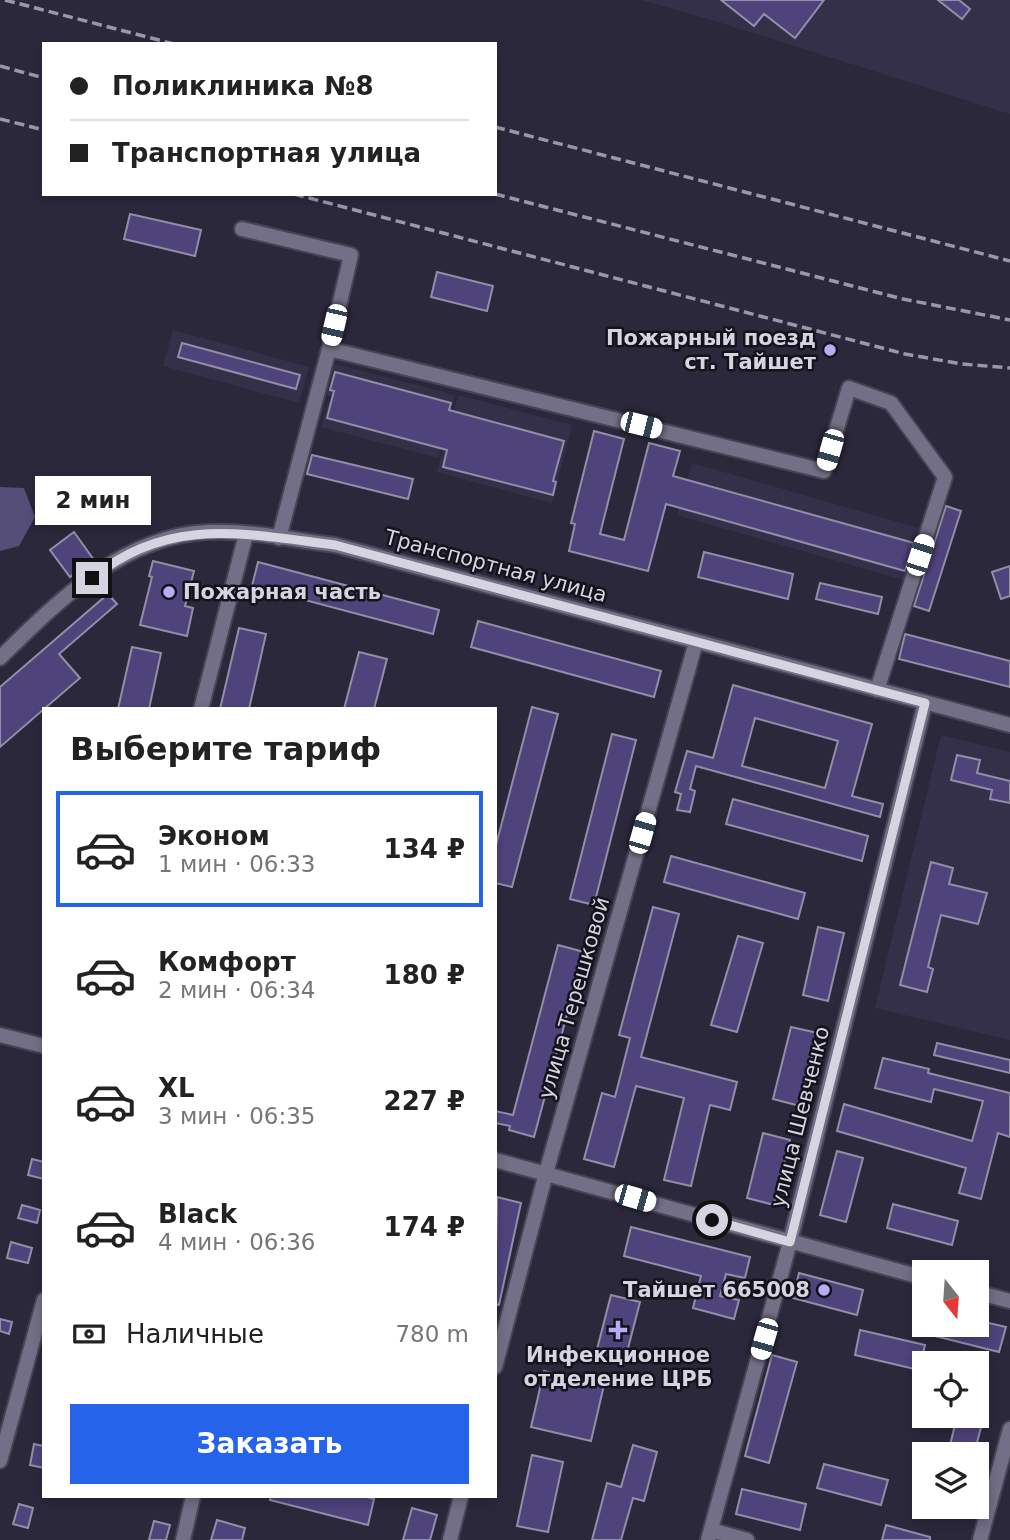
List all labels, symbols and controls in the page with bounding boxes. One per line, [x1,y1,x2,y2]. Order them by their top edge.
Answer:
text: Поликлиника №8 [112,71,374,101]
text: Транспортная улица [112,138,421,168]
car [320,302,349,348]
place label: Пожарный поезд ст. Тайшет [606,326,817,374]
marker: Пожарный поезд ст. Тайшет [822,342,838,358]
car [619,410,664,440]
car [815,427,846,473]
callout: 2 мин [34,476,150,526]
text: 2 мин [56,487,130,513]
street label: Транспортная улица [381,525,610,607]
car [904,532,937,578]
route end [76,562,108,594]
place label: Пожарная часть [183,580,381,604]
marker: Пожарная часть [161,584,177,600]
text: Выберите тариф [70,730,381,768]
car [627,810,658,856]
icon: car [74,818,137,881]
text: Эконом [158,821,270,851]
text: 134 ₽ [384,834,465,864]
text: 1 мин · 06:33 [158,851,316,877]
street label: улица Терешковой [534,894,614,1102]
icon: car [74,944,137,1007]
text: Комфорт [158,947,296,977]
text: 180 ₽ [384,960,465,990]
text: 2 мин · 06:34 [158,977,316,1003]
street label: улица Шевченко [766,1024,834,1210]
icon: car [74,1070,137,1133]
text: XL [158,1073,195,1103]
text: 227 ₽ [384,1086,465,1116]
text: 3 мин · 06:35 [158,1103,316,1129]
car [612,1182,659,1214]
icon: car [74,1196,137,1259]
text: Black [158,1199,237,1229]
route start [696,1204,728,1236]
text: 174 ₽ [384,1212,465,1242]
text: 4 мин · 06:36 [158,1229,316,1255]
north arrow [912,1260,989,1337]
map controls [912,1260,989,1519]
place label: Тайшет 665008 [623,1278,810,1302]
marker: Тайшет 665008 [816,1282,832,1298]
icon: cash [70,1315,108,1353]
car [749,1316,780,1362]
text: Наличные [126,1319,264,1349]
marker: Инфекционное отделение ЦРБ [608,1320,628,1340]
text: 780 m [395,1321,469,1347]
place label: Инфекционное отделение ЦРБ [523,1343,713,1391]
button: locate [912,1351,989,1428]
button: Заказать [70,1404,469,1484]
button: layers [912,1442,989,1519]

